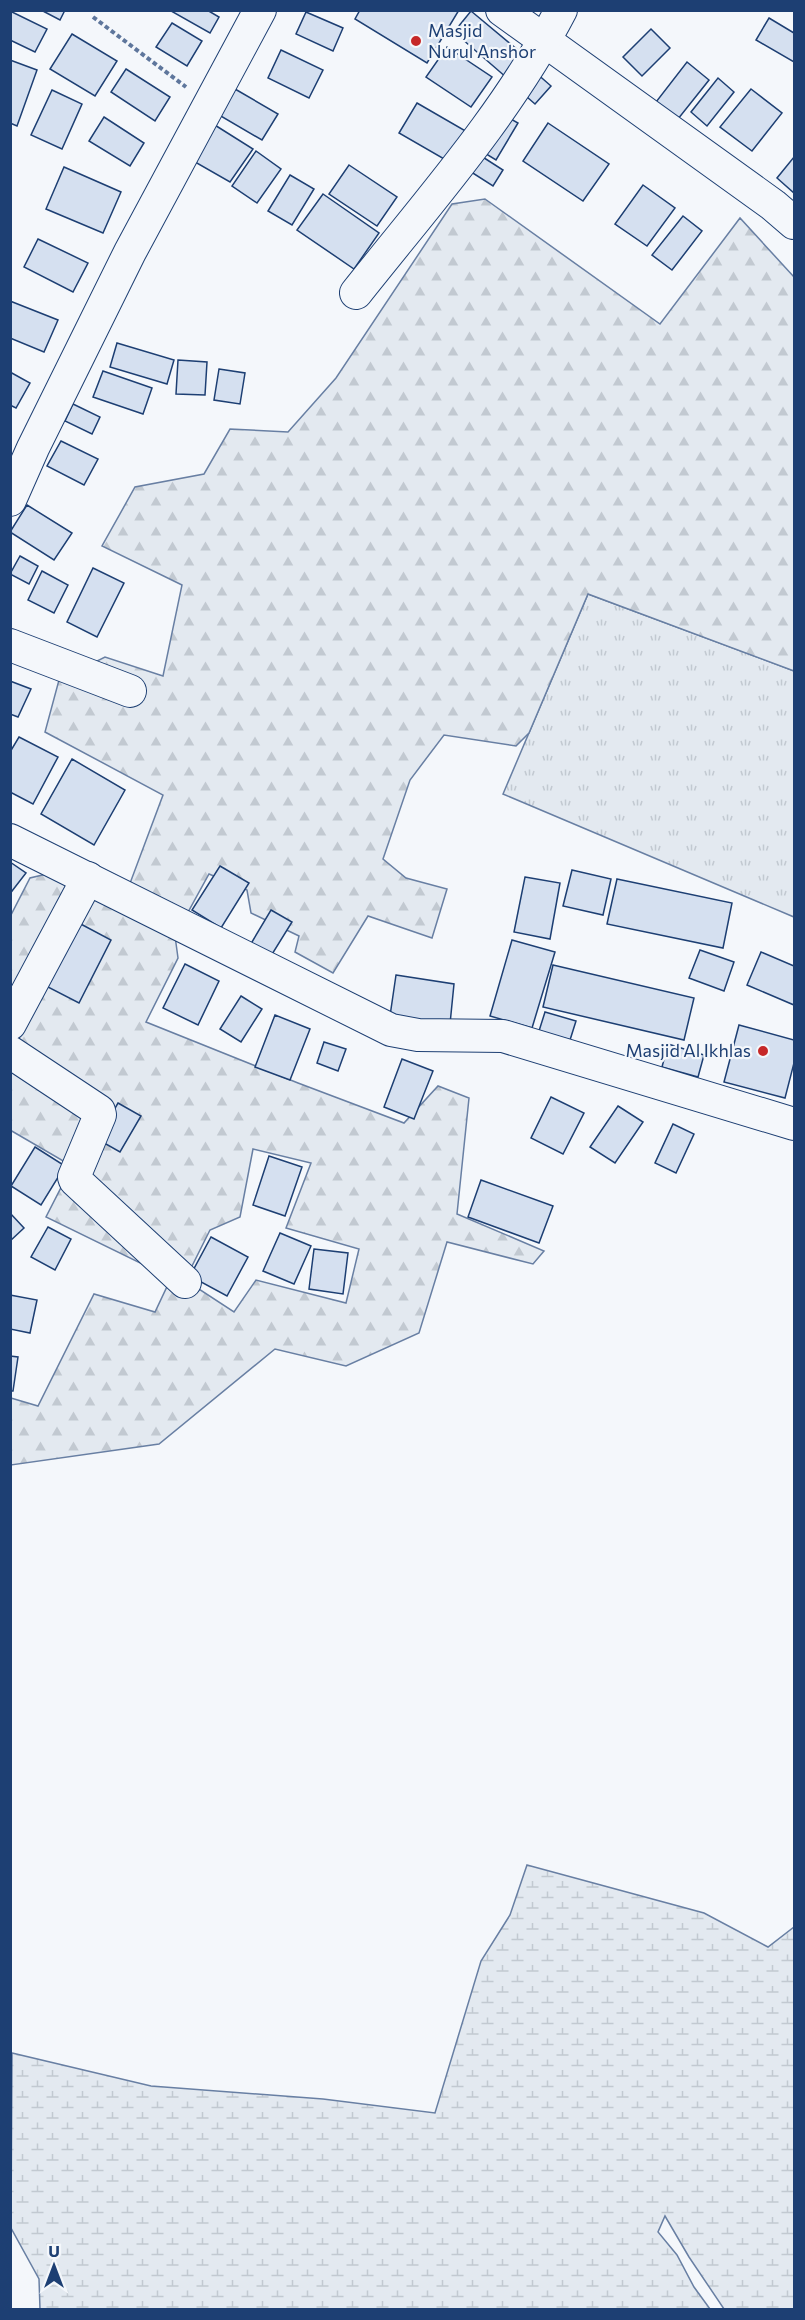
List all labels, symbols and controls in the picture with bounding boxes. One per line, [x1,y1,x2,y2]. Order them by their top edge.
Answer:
place label: Masjid Nurul Anshor [428,19,536,62]
marker: Masjid Nurul Anshor [409,34,423,48]
place label: Masjid Al Ikhlas [626,1039,751,1061]
marker: Masjid Al Ikhlas [756,1044,770,1058]
north arrow [24,2236,84,2296]
text: U [48,2241,60,2260]

